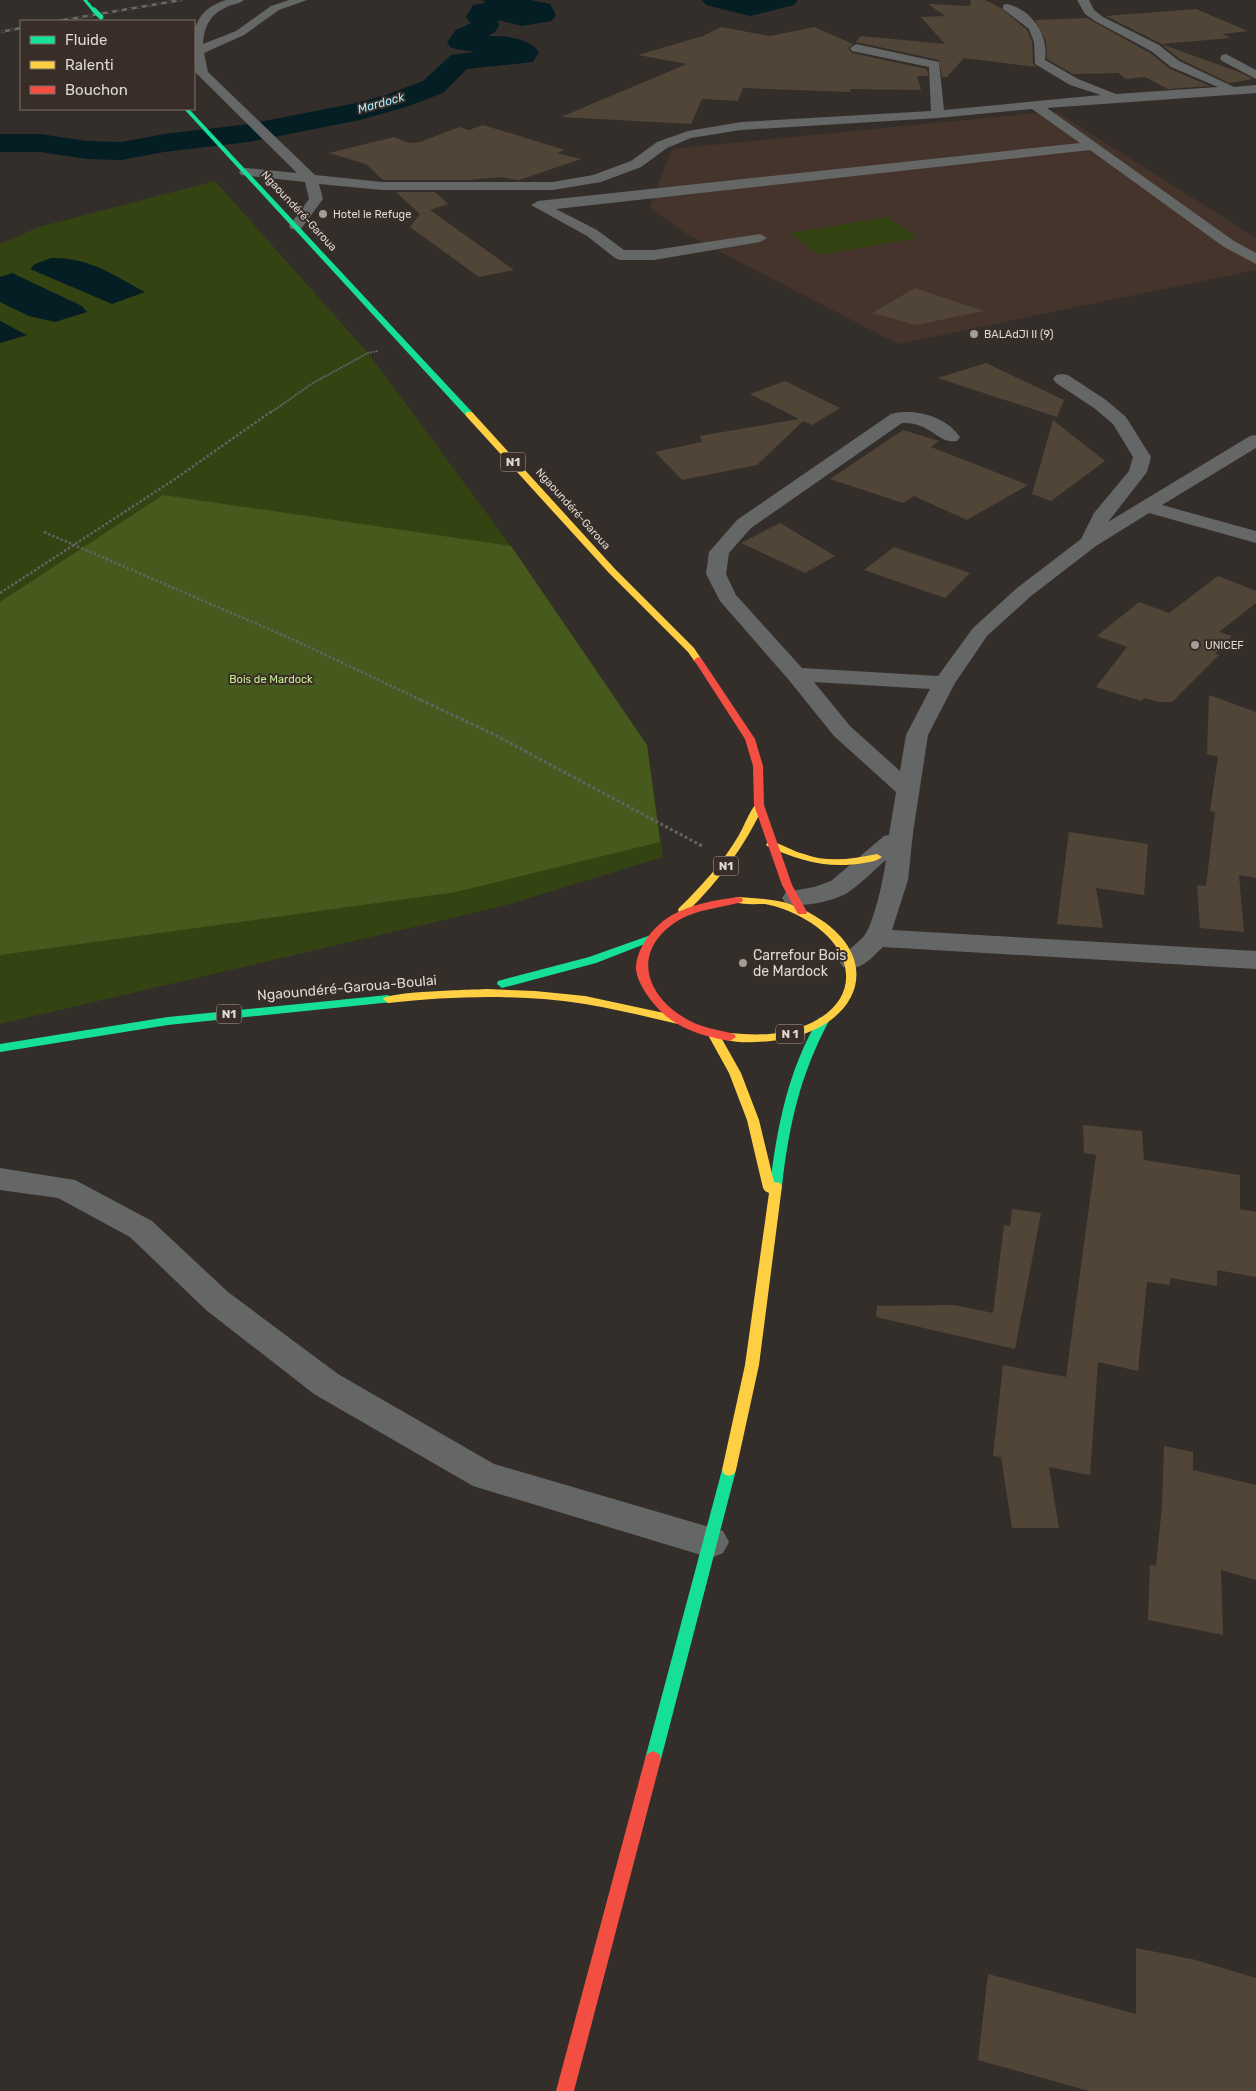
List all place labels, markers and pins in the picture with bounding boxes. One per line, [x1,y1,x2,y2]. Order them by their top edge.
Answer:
marker: Hotel le Refuge [317,208,329,220]
place label: Hotel le Refuge [333,208,411,221]
marker: BALAdJI II (9) [968,328,980,340]
place label: BALAdJI II (9) [984,328,1054,341]
marker: UNICEF [1189,639,1201,651]
place label: UNICEF [1205,639,1244,652]
place label: Carrefour Bois de Mardock [753,947,846,980]
marker: Carrefour Bois de Mardock [737,957,749,969]

